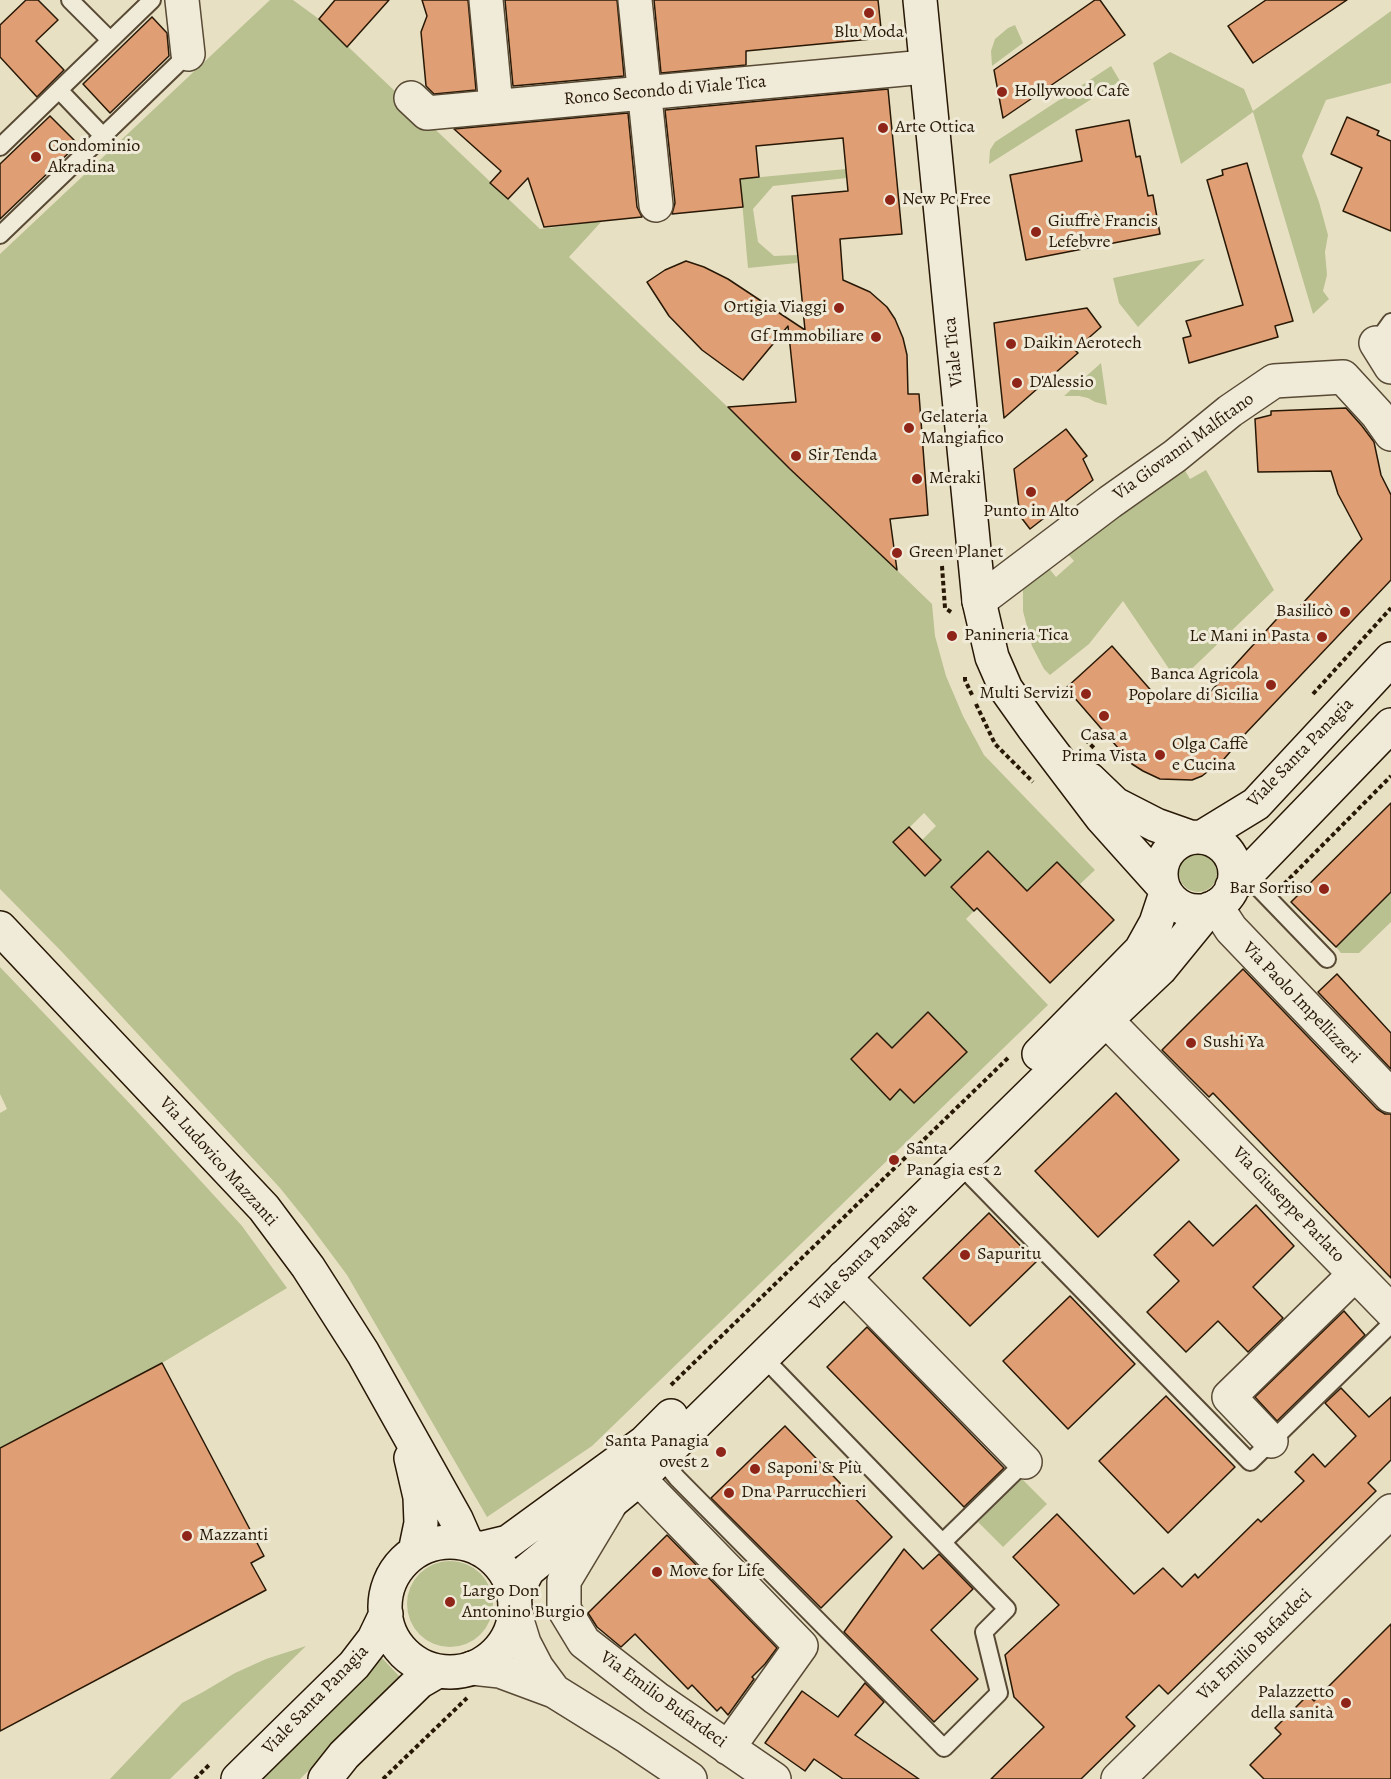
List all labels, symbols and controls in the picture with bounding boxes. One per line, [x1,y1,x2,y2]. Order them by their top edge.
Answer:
marker: Blu Moda [862,6,876,20]
place label: Blu Moda [834,22,904,44]
street label: Ronco Secondo di Viale Tica [563,71,767,111]
place label: Hollywood Cafè [1014,81,1130,103]
marker: Hollywood Cafè [995,85,1009,99]
place label: Arte Ottica [895,117,975,139]
marker: Arte Ottica [876,121,890,135]
place label: Condominio Akradina [48,136,140,178]
marker: Condominio Akradina [29,150,43,164]
place label: New Pc Free [902,189,991,211]
marker: New Pc Free [883,193,897,207]
place label: Giuffrè Francis Lefebvre [1048,211,1158,254]
marker: Giuffrè Francis Lefebvre [1029,225,1043,239]
place label: Ortigia Viaggi [724,297,827,319]
marker: Ortigia Viaggi [832,301,846,315]
street label: Viale Tica [940,316,968,388]
place label: Gf Immobiliare [750,326,864,348]
marker: Gf Immobiliare [869,330,883,344]
place label: Daikin Aerotech [1023,333,1142,355]
marker: Daikin Aerotech [1004,337,1018,351]
place label: D'Alessio [1029,372,1094,394]
marker: D'Alessio [1010,376,1024,390]
street label: Via Giovanni Malfitano [1109,389,1259,505]
place label: Gelateria Mangiafico [921,407,1004,450]
marker: Gelateria Mangiafico [902,421,916,435]
place label: Sir Tenda [808,445,878,467]
marker: Sir Tenda [789,449,803,463]
place label: Meraki [929,468,981,490]
marker: Meraki [910,472,924,486]
marker: Punto in Alto [1024,485,1038,499]
place label: Punto in Alto [983,501,1079,523]
place label: Green Planet [909,542,1003,564]
marker: Green Planet [890,546,904,560]
place label: Basilicò [1276,601,1333,623]
marker: Basilicò [1338,605,1352,619]
place label: Panineria Tica [964,625,1069,647]
place label: Le Mani in Pasta [1189,626,1310,648]
marker: Panineria Tica [945,629,959,643]
marker: Le Mani in Pasta [1315,630,1329,644]
place label: Banca Agricola Popolare di Sicilia [1128,664,1259,706]
marker: Banca Agricola Popolare di Sicilia [1264,678,1278,692]
place label: Multi Servizi [980,683,1074,705]
marker: Multi Servizi [1079,687,1093,701]
street label: Viale Santa Panagia [1243,694,1359,812]
marker: Casa a Prima Vista [1097,709,1111,723]
place label: Casa a Prima Vista [1061,725,1147,768]
place label: Olga Caffè e Cucina [1172,734,1248,777]
marker: Olga Caffè e Cucina [1153,748,1167,762]
place label: Bar Sorriso [1229,878,1312,900]
marker: Bar Sorriso [1317,882,1331,896]
street label: Via Paolo Impellizzeri [1238,938,1364,1068]
place label: Sushi Ya [1203,1032,1265,1054]
marker: Sushi Ya [1184,1036,1198,1050]
street label: Via Ludovico Mazzanti [154,1093,282,1231]
place label: Santa Panagia est 2 [906,1139,1002,1182]
street label: Via Giuseppe Parlato [1227,1143,1349,1267]
marker: Santa Panagia est 2 [887,1153,901,1167]
street label: Viale Santa Panagia [806,1199,922,1315]
place label: Sapuritu [977,1244,1041,1266]
marker: Sapuritu [958,1248,972,1262]
place label: Santa Panagia ovest 2 [605,1431,709,1474]
marker: Santa Panagia ovest 2 [714,1445,728,1459]
place label: Saponi & Più [767,1458,862,1480]
marker: Saponi & Più [748,1462,762,1476]
place label: Dna Parrucchieri [741,1482,867,1504]
marker: Dna Parrucchieri [722,1486,736,1500]
place label: Mazzanti [199,1525,268,1547]
marker: Mazzanti [180,1529,194,1543]
place label: Move for Life [669,1561,765,1583]
marker: Move for Life [650,1565,664,1579]
place label: Largo Don Antonino Burgio [462,1581,585,1624]
street label: Via Emilio Bufardeci [1193,1585,1317,1705]
marker: Largo Don Antonino Burgio [443,1595,457,1609]
street label: Viale Santa Panagia [258,1641,374,1759]
street label: Via Emilio Bufardeci [595,1647,731,1753]
place label: Palazzetto della sanità [1251,1682,1334,1724]
marker: Palazzetto della sanità [1339,1696,1353,1710]

